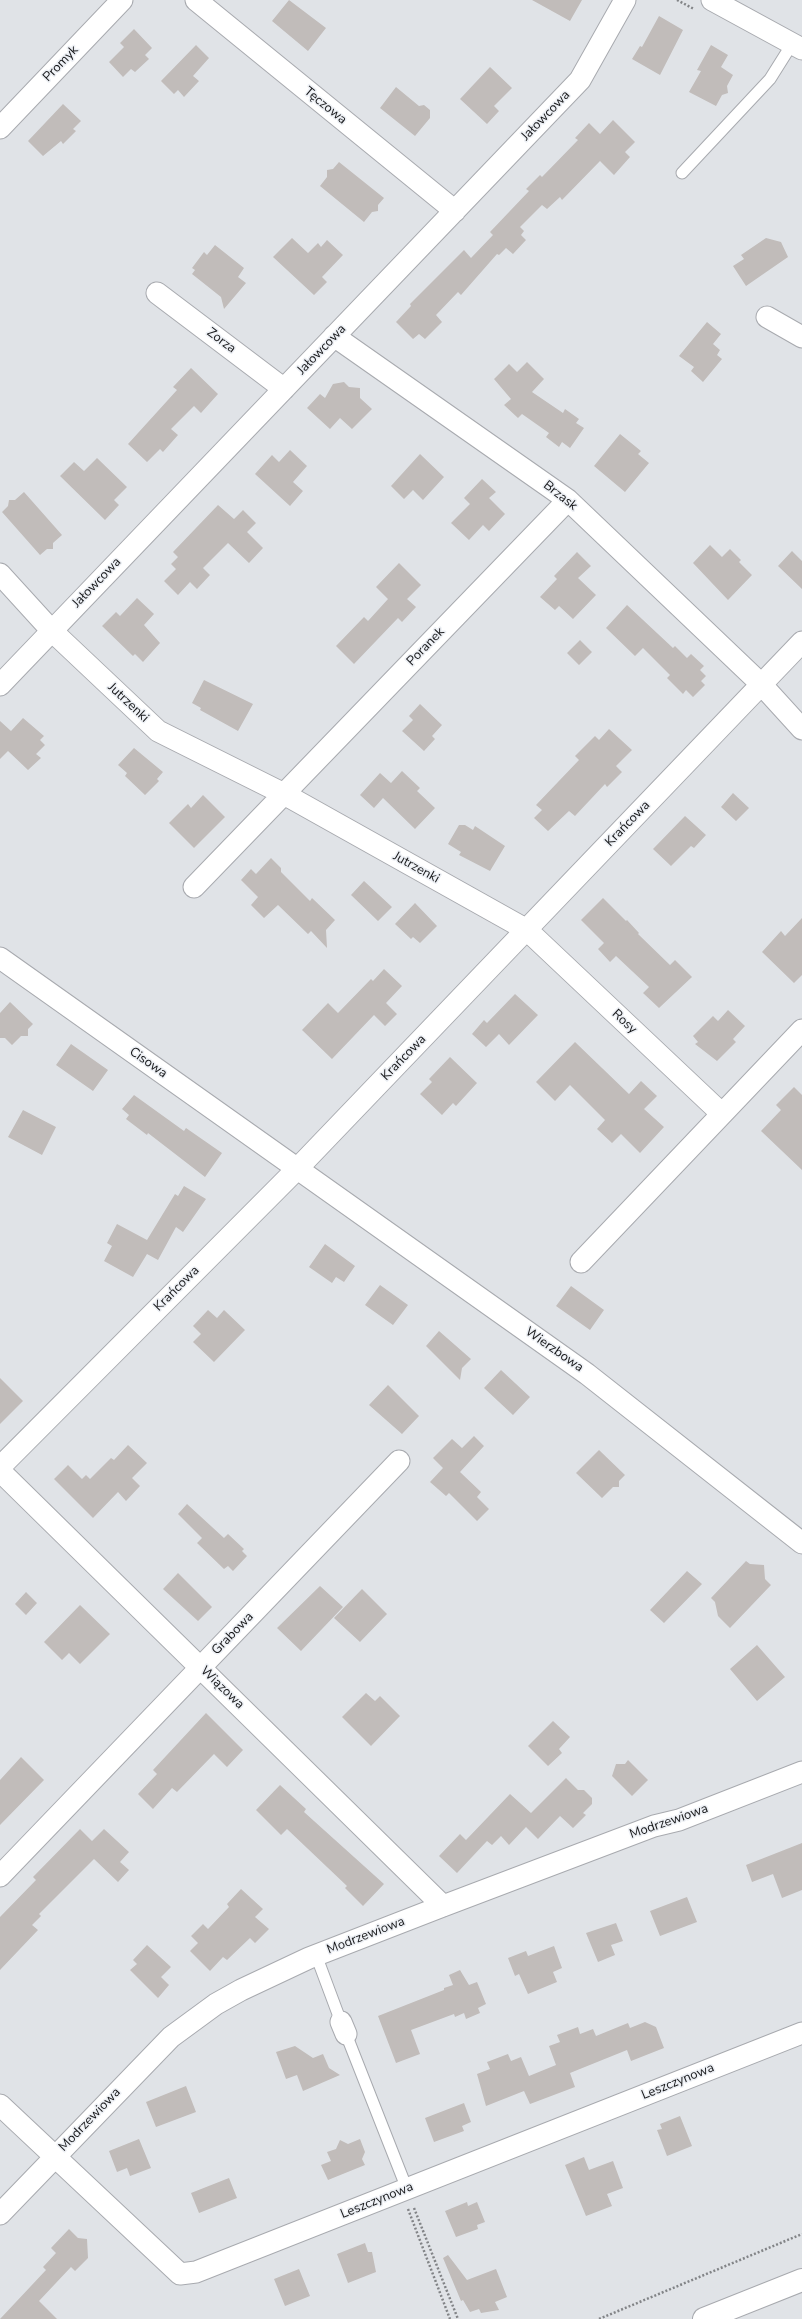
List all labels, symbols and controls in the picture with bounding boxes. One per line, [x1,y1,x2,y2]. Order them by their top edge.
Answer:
street label: Promyk [40,43,82,85]
street label: Tęczowa [300,84,350,128]
street label: Jałowcowa [518,88,574,144]
street label: Jałowcowa [294,322,350,378]
street label: Zorza [203,325,239,357]
street label: Brzask [540,478,580,514]
street label: Jałowcowa [69,555,125,611]
street label: Poranek [404,625,448,669]
street label: Jutrzenki [104,680,152,726]
street label: Krańcowa [602,798,654,850]
street label: Jutrzenki [390,849,442,887]
street label: Rosy [608,1007,640,1037]
street label: Krańcowa [378,1032,430,1084]
street label: Cisowa [126,1044,170,1082]
street label: Krańcowa [151,1263,203,1315]
street label: Wierzbowa [522,1324,586,1376]
street label: Grabowa [209,1609,257,1659]
street label: Wiązowa [197,1663,247,1713]
street label: Modrzewiowa [628,1801,710,1843]
street label: Modrzewiowa [325,1914,407,1958]
street label: Leszczynowa [639,2060,717,2104]
street label: Modrzewiowa [56,2085,124,2155]
street label: Leszczynowa [338,2179,416,2223]

